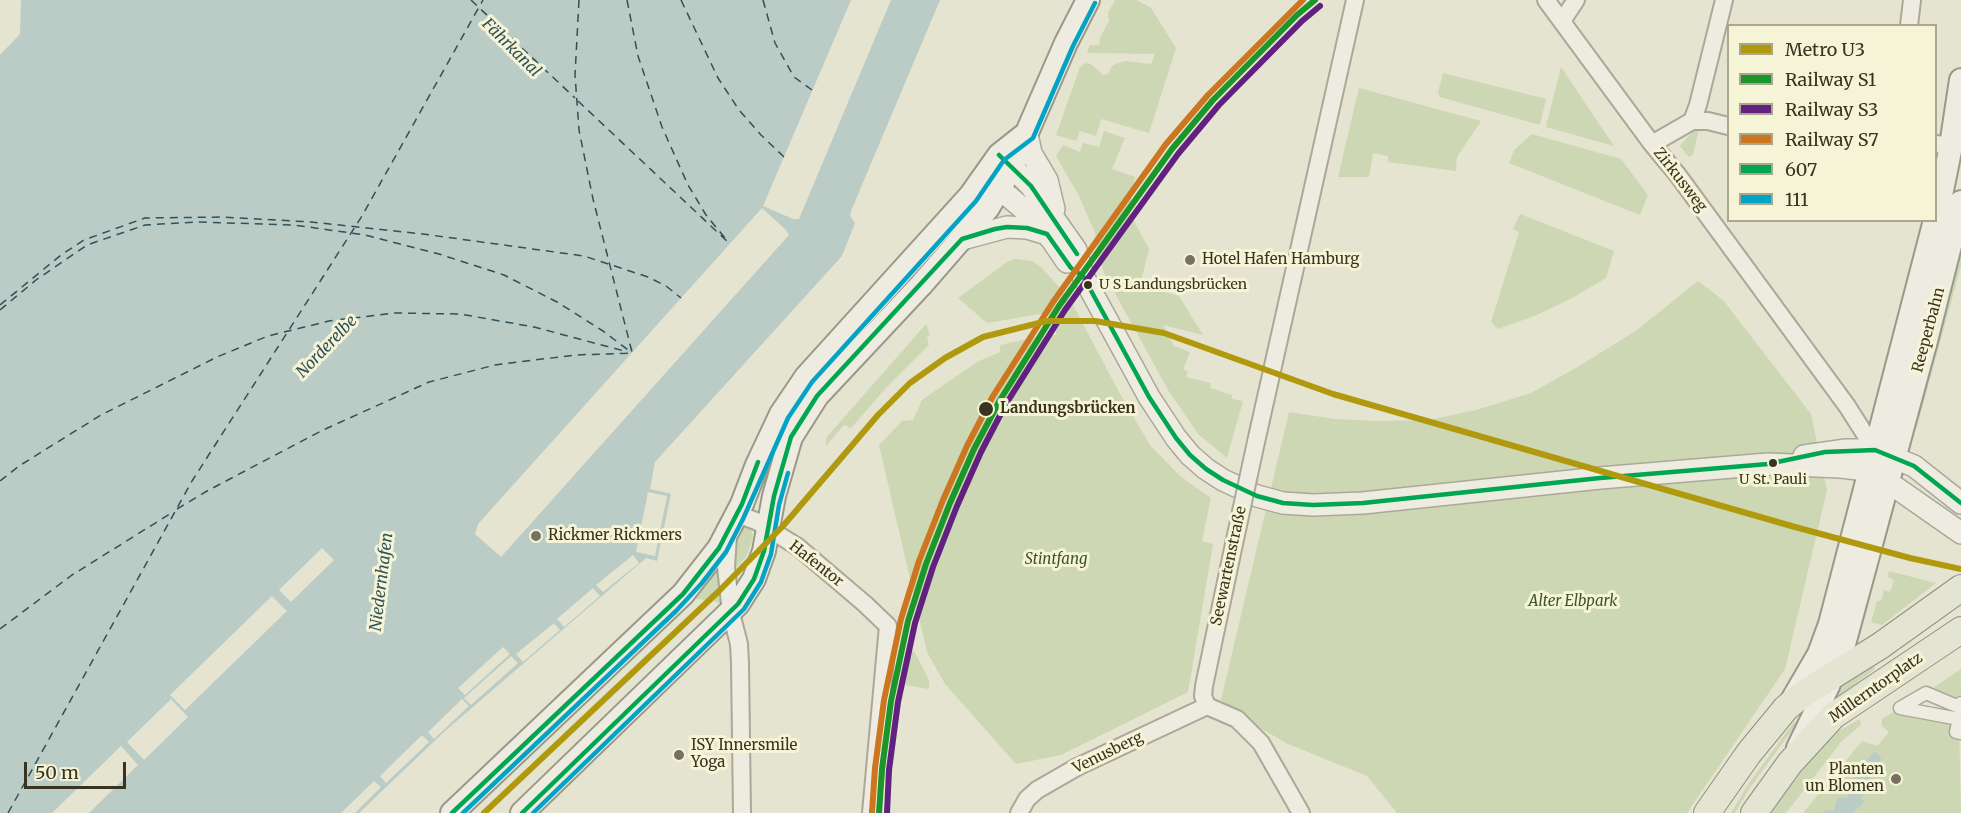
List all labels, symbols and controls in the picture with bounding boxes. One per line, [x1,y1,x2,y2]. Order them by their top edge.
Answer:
water label: Fährkanal [478,15,544,81]
legend [1727,24,1937,222]
text: Metro U3 [1785,38,1865,61]
text: Railway S1 [1785,68,1876,91]
text: Railway S3 [1785,98,1878,121]
text: Railway S7 [1785,128,1878,151]
street label: Zirkusweg [1649,144,1711,216]
text: 607 [1785,158,1817,181]
text: 111 [1785,188,1808,211]
place label: Hotel Hafen Hamburg [1202,251,1359,269]
marker: Hotel Hafen Hamburg [1183,253,1197,267]
place label: U S Landungsbrücken [1099,277,1247,293]
marker: U S Landungsbrücken [1082,279,1094,291]
street label: Reeperbahn [1909,286,1949,374]
water label: Norderelbe [293,312,361,382]
marker: Landungsbrücken [977,400,995,418]
place label: Landungsbrücken [1000,400,1135,418]
marker: U St. Pauli [1767,457,1779,469]
place label: U St. Pauli [1739,472,1807,488]
street label: Seewartenstraße [1208,505,1250,627]
place label: Rickmer Rickmers [548,527,682,545]
marker: Rickmer Rickmers [529,529,543,543]
water label: Niedernhafen [366,532,398,632]
street label: Hafentor [785,537,847,591]
park label: Stintfang [1025,551,1087,569]
park label: Alter Elbpark [1528,593,1618,611]
street label: Millerntorplatz [1826,649,1926,727]
street label: Venusberg [1070,728,1146,778]
place label: ISY Innersmile Yoga [691,737,797,772]
marker: ISY Innersmile Yoga [672,748,686,762]
scale bar [27,750,129,788]
text: 50 m [35,761,79,784]
place label: Planten un Blomen [1805,761,1884,796]
marker: Planten un Blomen [1889,772,1903,786]

